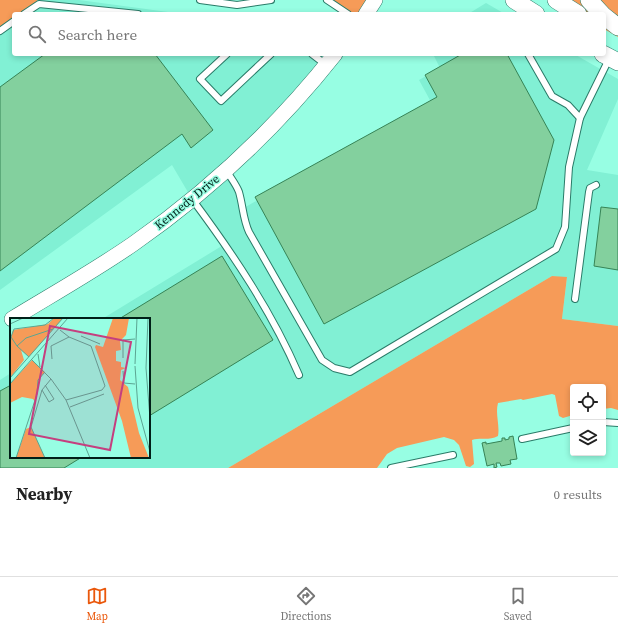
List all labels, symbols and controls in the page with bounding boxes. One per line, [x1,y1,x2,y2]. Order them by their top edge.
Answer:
search box [12,12,606,56]
icon: search [26,23,48,45]
text: Search here [58,24,137,45]
street label: Kennedy Drive [151,171,223,233]
inset map [10,318,150,458]
map controls [570,384,606,456]
button: locate [570,384,606,420]
button: layers [570,420,606,456]
text: Nearby [16,482,72,506]
text: 0 results [554,486,602,503]
tab: Map [86,585,108,624]
tab: Directions [280,585,331,624]
tab: Saved [504,585,532,624]

